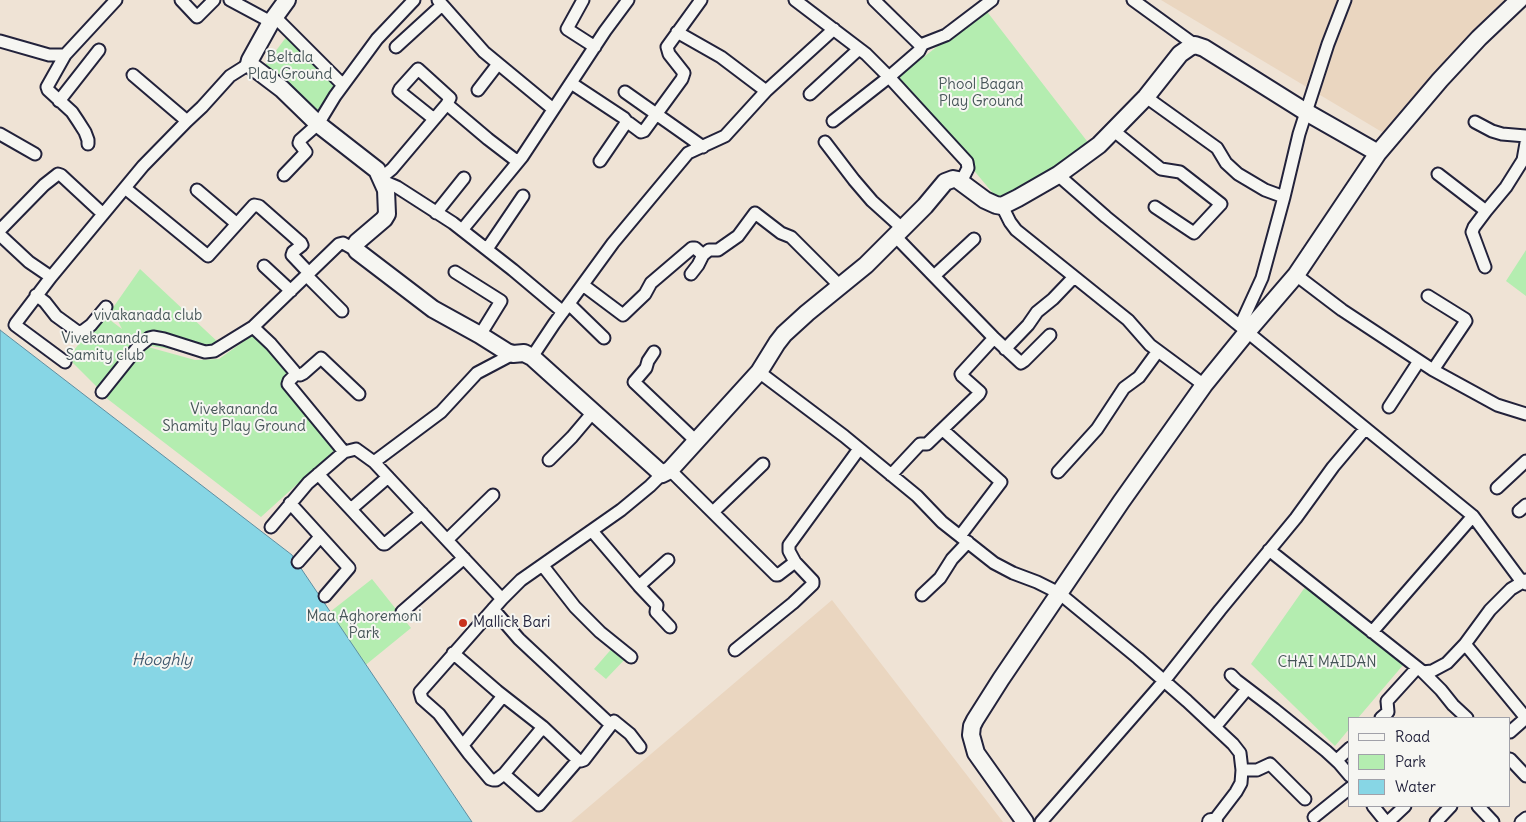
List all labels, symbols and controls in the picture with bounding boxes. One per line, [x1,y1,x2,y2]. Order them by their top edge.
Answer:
park label: Beltala Play Ground [248,49,332,84]
park label: Phool Bagan Play Ground [938,76,1024,111]
park label: vivakanada club [94,307,202,325]
park label: Vivekananda Samity club [61,330,149,365]
park label: Vivekananda Shamity Play Ground [162,401,306,436]
park label: Maa Aghoremoni Park [306,608,422,643]
place label: Mallick Bari [473,614,550,632]
marker: Mallick Bari [457,617,469,629]
water label: Hooghly [132,650,192,670]
park label: CHAI MAIDAN [1277,654,1377,672]
legend [1348,717,1511,807]
text: Road [1395,727,1430,746]
text: Park [1395,752,1426,771]
text: Water [1395,777,1436,796]

